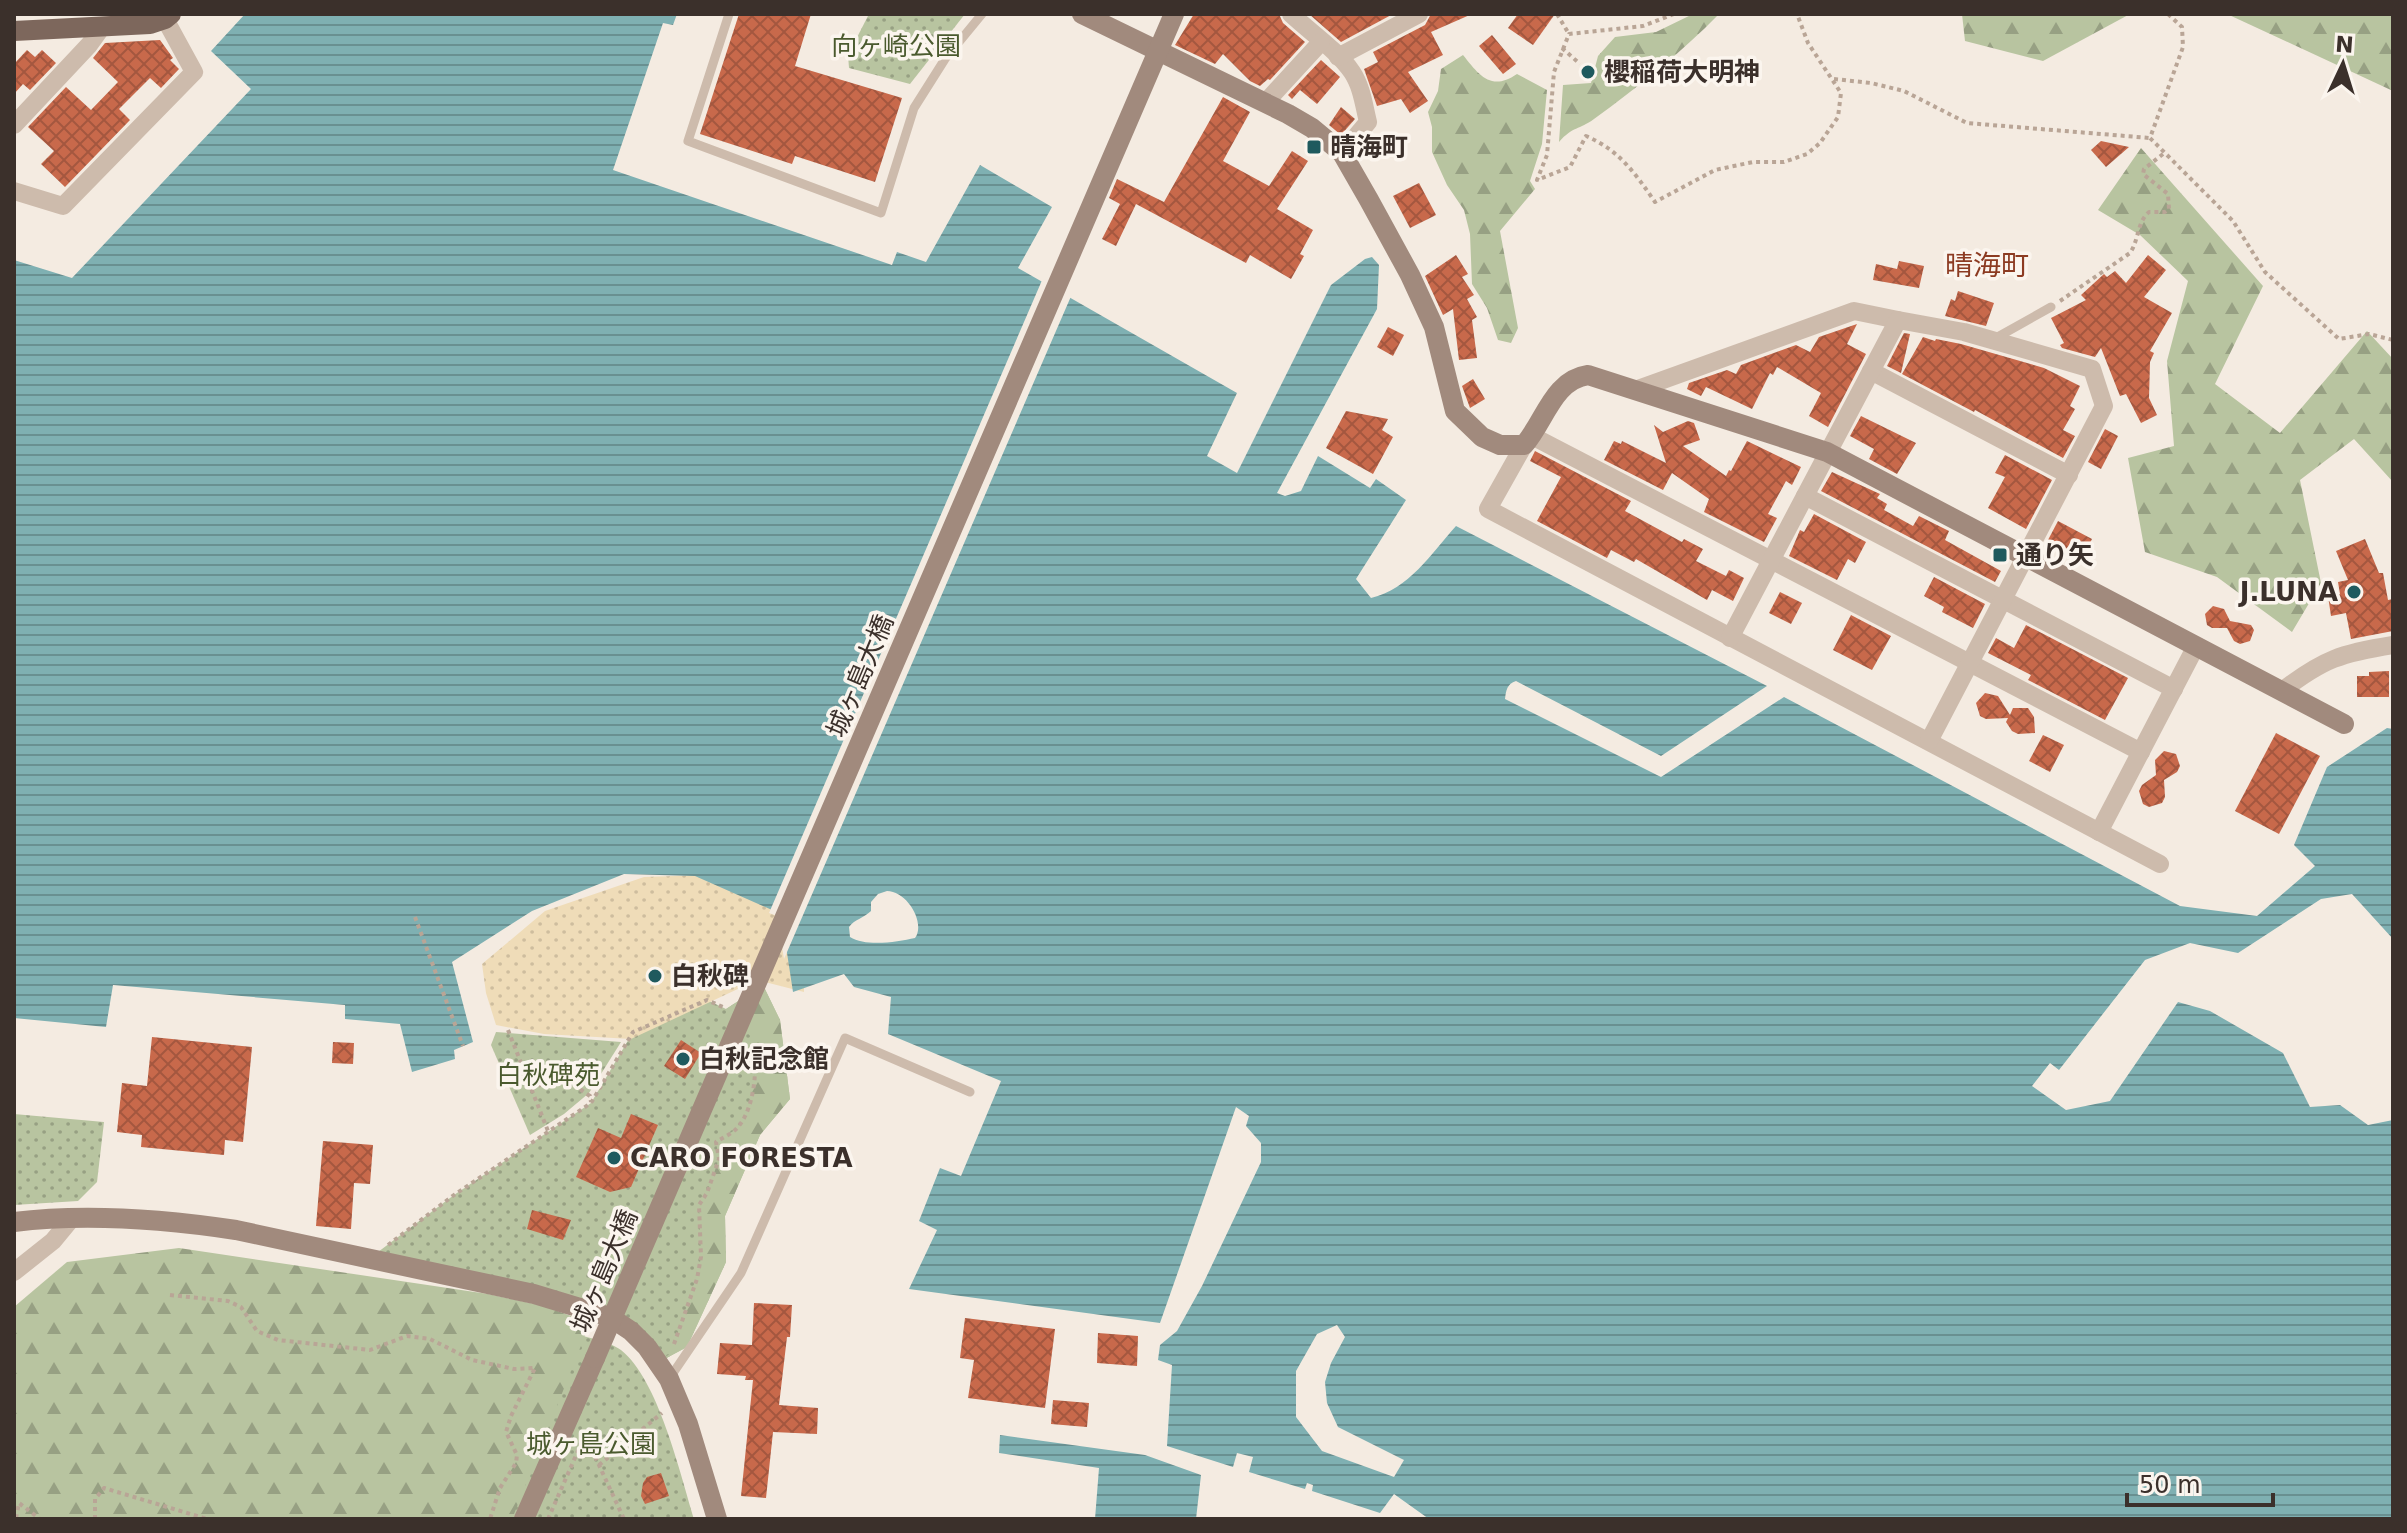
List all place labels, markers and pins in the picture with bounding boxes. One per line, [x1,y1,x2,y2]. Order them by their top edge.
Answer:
place label: 櫻稲荷大明神 [1604,57,1760,87]
marker: 櫻稲荷大明神 [1579,63,1597,81]
place label: 晴海町 [1330,132,1408,162]
marker: 晴海町 [1305,138,1323,156]
place label: 通り矢 [2016,540,2094,570]
marker: 通り矢 [1991,546,2009,564]
place label: J.LUNA [2238,577,2338,607]
marker: J.LUNA [2345,583,2363,601]
place label: 白秋碑 [671,961,749,991]
marker: 白秋碑 [646,967,664,985]
place label: 白秋記念館 [699,1044,829,1074]
marker: 白秋記念館 [674,1050,692,1068]
place label: CARO FORESTA [630,1143,853,1173]
marker: CARO FORESTA [605,1149,623,1167]

